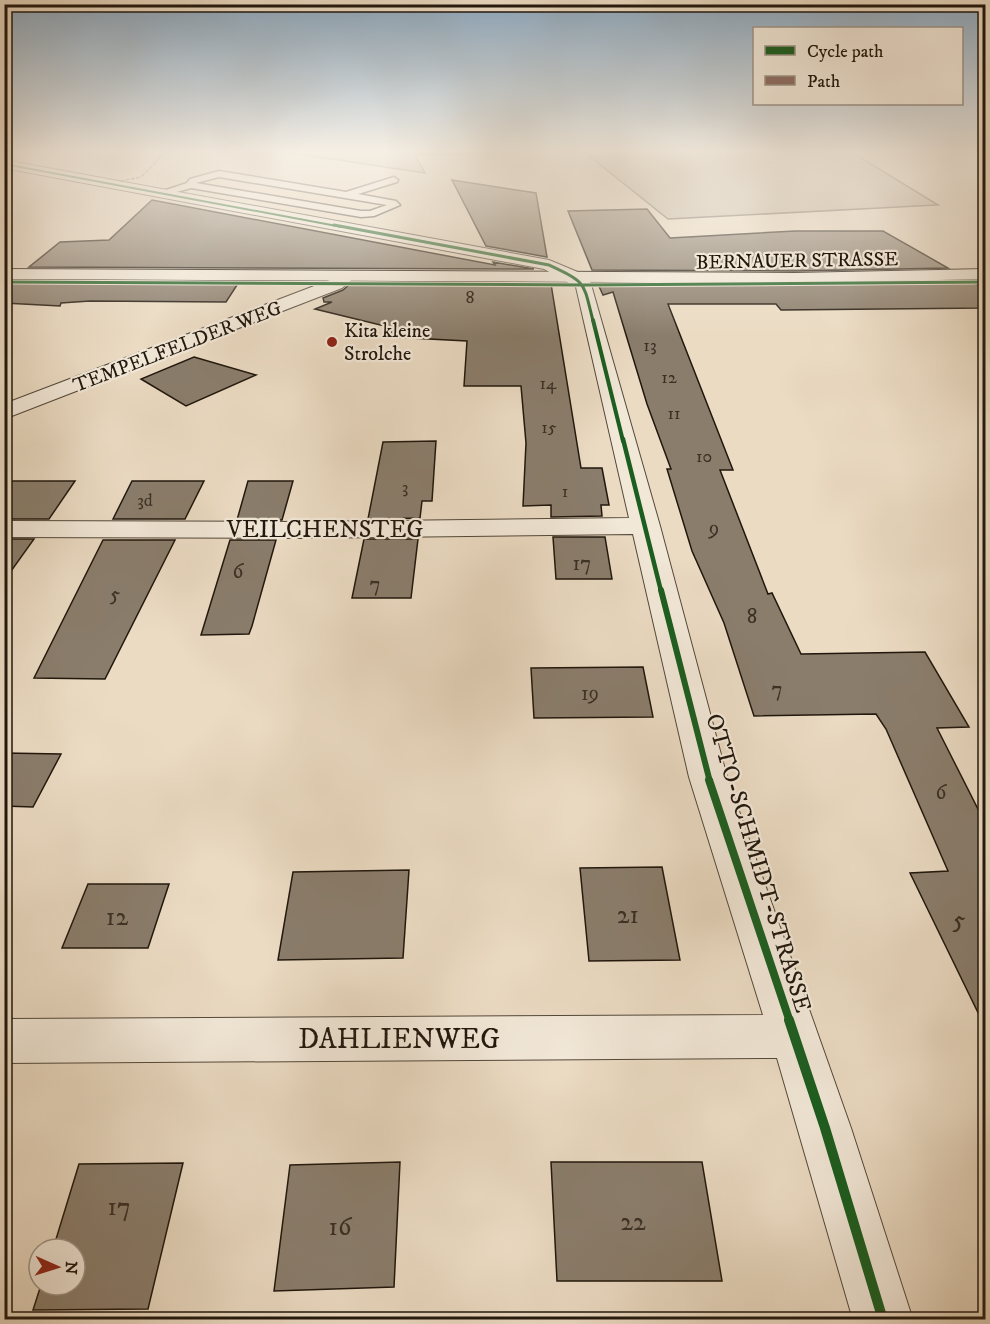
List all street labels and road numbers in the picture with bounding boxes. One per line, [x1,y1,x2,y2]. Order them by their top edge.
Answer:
street label: BERNAUER STRASSE [696,247,898,276]
street label: TEMPELFELDER WEG [70,296,285,399]
street label: VEILCHENSTEG [226,515,423,545]
street label: OTTO-SCHMIDT-STRASSE [698,710,818,1016]
street label: DAHLIENWEG [298,1022,500,1057]

